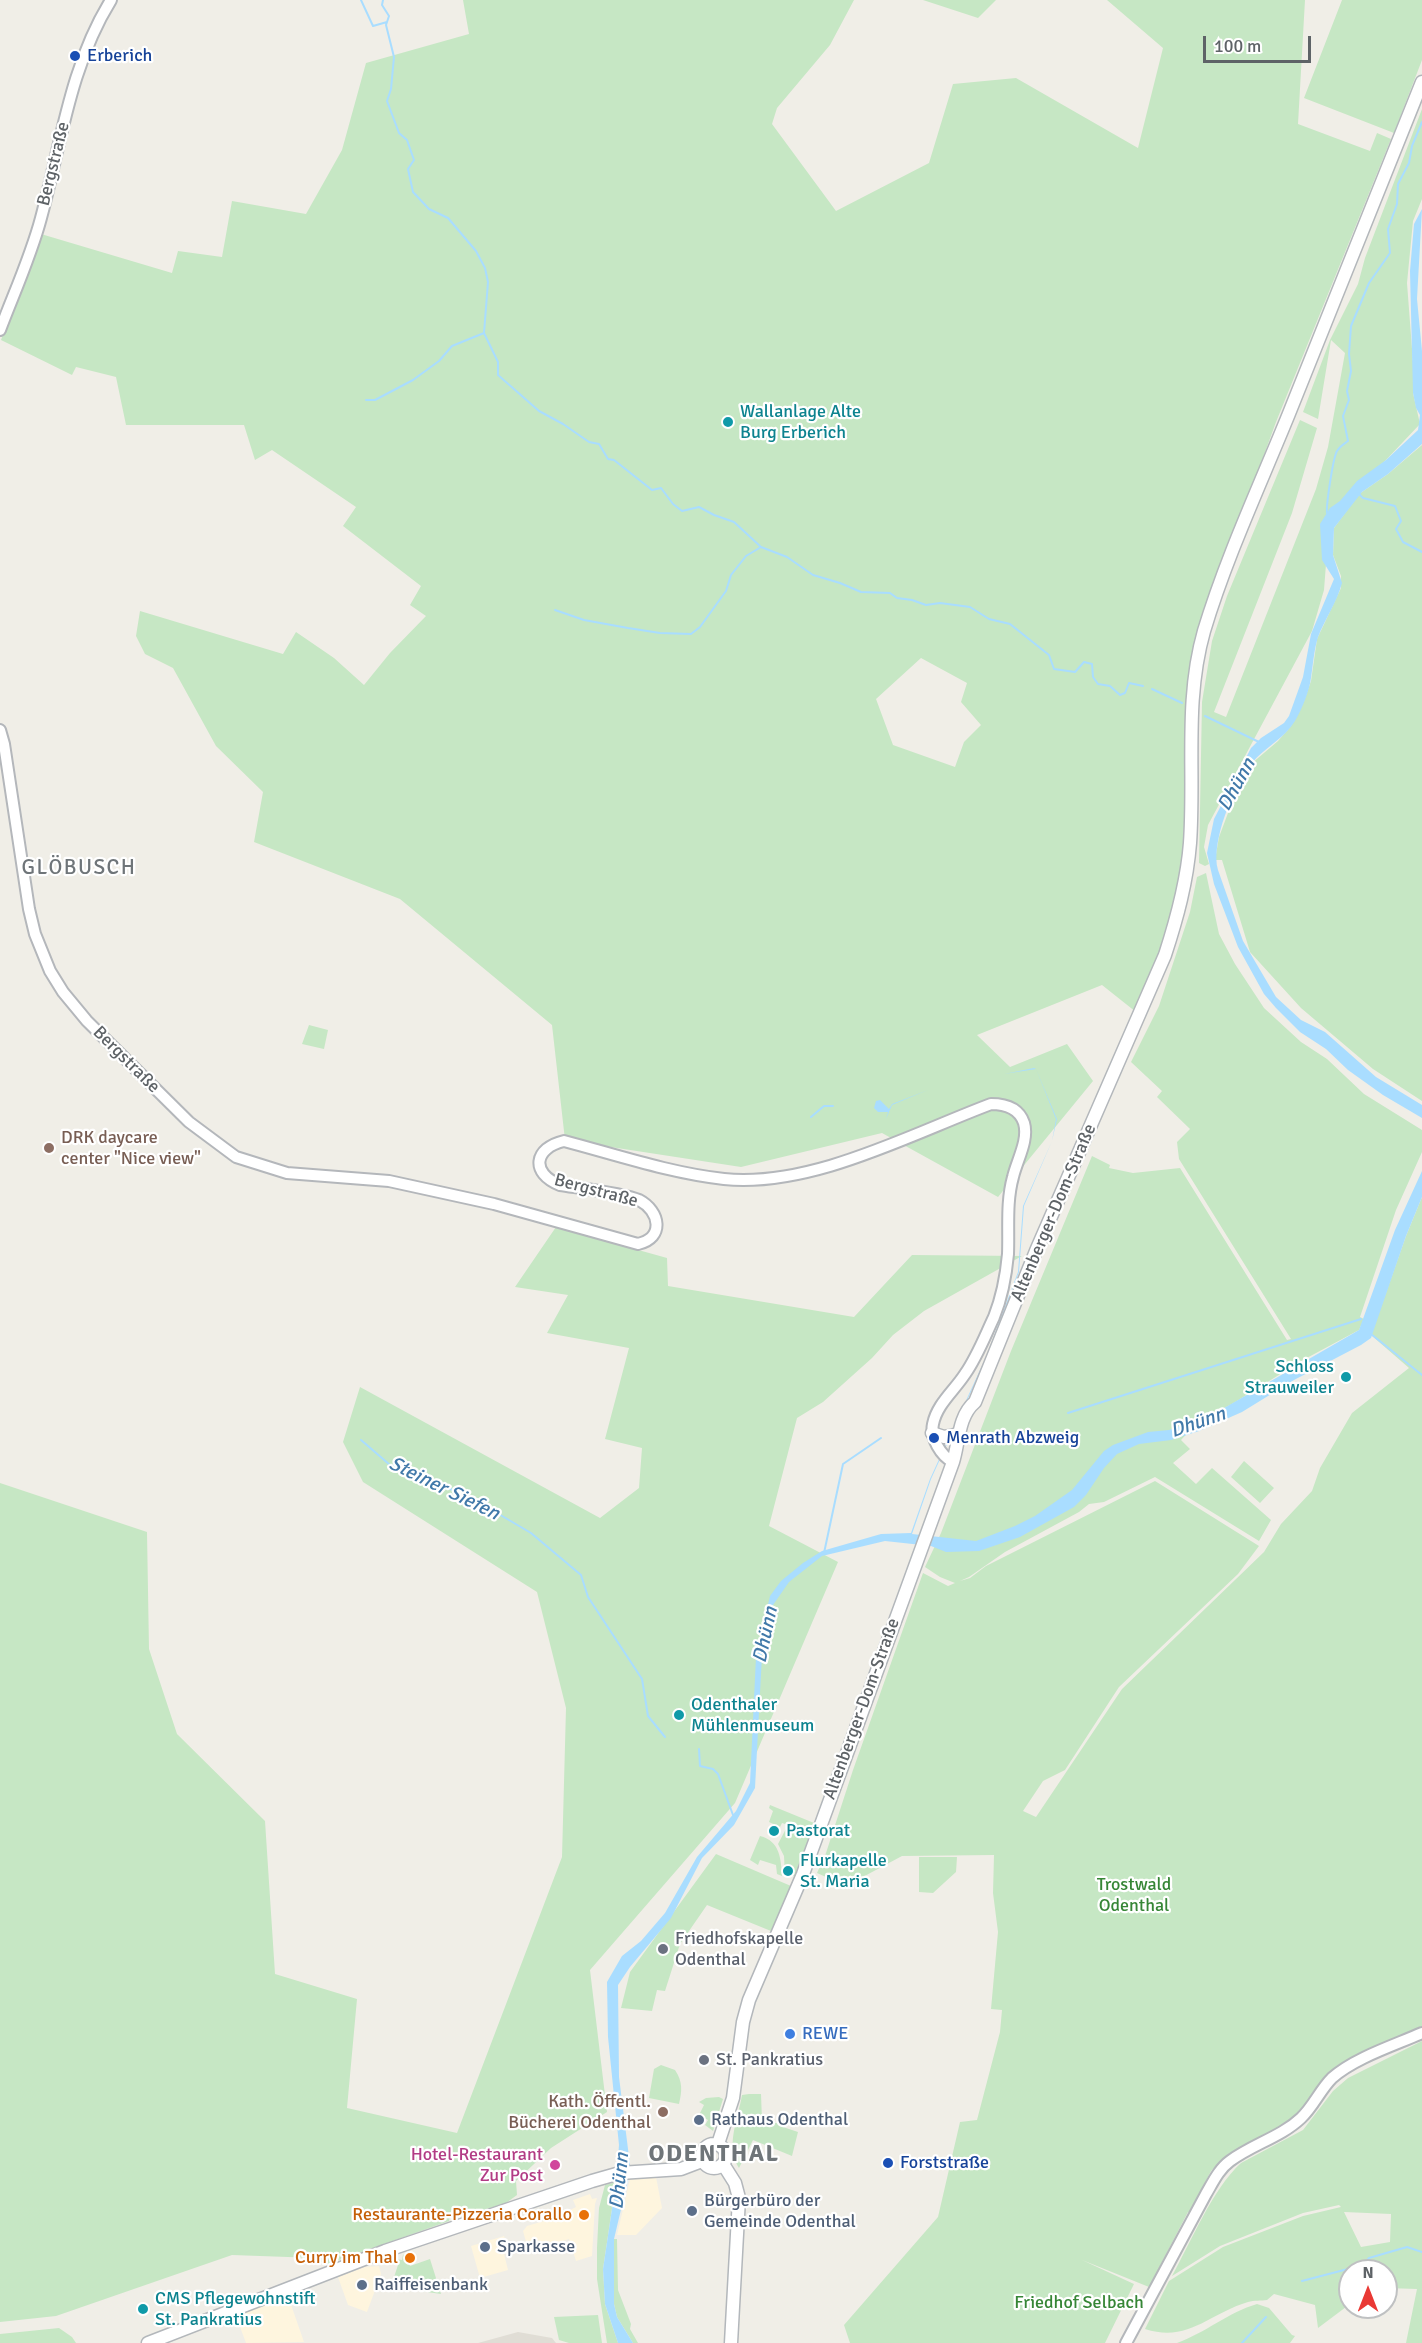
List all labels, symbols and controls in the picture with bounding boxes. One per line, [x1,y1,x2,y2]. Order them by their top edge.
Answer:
scale bar [1206,24,1314,62]
text: 100 m [1214,35,1261,57]
place label: Erberich [87,45,152,67]
marker: Erberich [68,49,82,63]
street label: Bergstraße [33,120,75,208]
place label: Wallanlage Alte Burg Erberich [740,401,861,444]
marker: Wallanlage Alte Burg Erberich [721,415,735,429]
water label: Dhünn [1213,754,1261,816]
district label: GLÖBUSCH [22,855,136,881]
street label: Bergstraße [88,1022,164,1098]
street label: Altenberger-Dom-Straße [1007,1121,1101,1305]
place label: DRK daycare center "Nice view" [61,1127,201,1170]
marker: DRK daycare center "Nice view" [42,1141,56,1155]
street label: Bergstraße [552,1169,640,1213]
place label: Schloss Strauweiler [1245,1356,1334,1398]
marker: Schloss Strauweiler [1339,1370,1353,1384]
water label: Dhünn [1167,1402,1229,1444]
place label: Menrath Abzweig [946,1427,1079,1449]
marker: Menrath Abzweig [927,1431,941,1445]
water label: Steiner Siefen [385,1452,503,1526]
water label: Dhünn [748,1605,784,1665]
street label: Altenberger-Dom-Straße [819,1616,905,1802]
place label: Odenthaler Mühlenmuseum [691,1694,814,1736]
marker: Odenthaler Mühlenmuseum [672,1708,686,1722]
place label: Pastorat [786,1820,850,1842]
marker: Pastorat [767,1824,781,1838]
place label: Flurkapelle St. Maria [800,1850,887,1892]
marker: Flurkapelle St. Maria [781,1864,795,1878]
park label: Trostwald Odenthal [1097,1874,1171,1916]
place label: Friedhofskapelle Odenthal [675,1928,803,1970]
marker: Friedhofskapelle Odenthal [656,1942,670,1956]
place label: REWE [802,2023,848,2045]
marker: REWE [783,2027,797,2041]
place label: St. Pankratius [716,2049,823,2071]
marker: St. Pankratius [697,2053,711,2067]
place label: Kath. Öffentl. Bücherei Odenthal [508,2091,651,2134]
marker: Kath. Öffentl. Bücherei Odenthal [656,2105,670,2119]
place label: Rathaus Odenthal [711,2109,848,2131]
marker: Rathaus Odenthal [692,2113,706,2127]
district label: ODENTHAL [648,2141,780,2169]
place label: Hotel-Restaurant Zur Post [411,2144,543,2186]
water label: Dhünn [605,2152,635,2210]
place label: Forststraße [900,2152,989,2174]
marker: Forststraße [881,2156,895,2170]
marker: Hotel-Restaurant Zur Post [548,2158,562,2172]
place label: Bürgerbüro der Gemeinde Odenthal [704,2190,856,2232]
place label: Restaurante-Pizzeria Corallo [352,2204,572,2226]
marker: Bürgerbüro der Gemeinde Odenthal [685,2204,699,2218]
marker: Restaurante-Pizzeria Corallo [577,2208,591,2222]
place label: Sparkasse [497,2236,575,2258]
marker: Sparkasse [478,2240,492,2254]
place label: Curry im Thal [295,2247,398,2269]
marker: Curry im Thal [403,2251,417,2265]
north arrow [1338,2259,1398,2319]
text: N [1362,2263,1374,2283]
place label: Raiffeisenbank [374,2274,488,2296]
marker: Raiffeisenbank [355,2278,369,2292]
place label: CMS Pflegewohnstift St. Pankratius [155,2288,316,2330]
park label: Friedhof Selbach [1014,2292,1144,2314]
marker: CMS Pflegewohnstift St. Pankratius [136,2302,150,2316]

